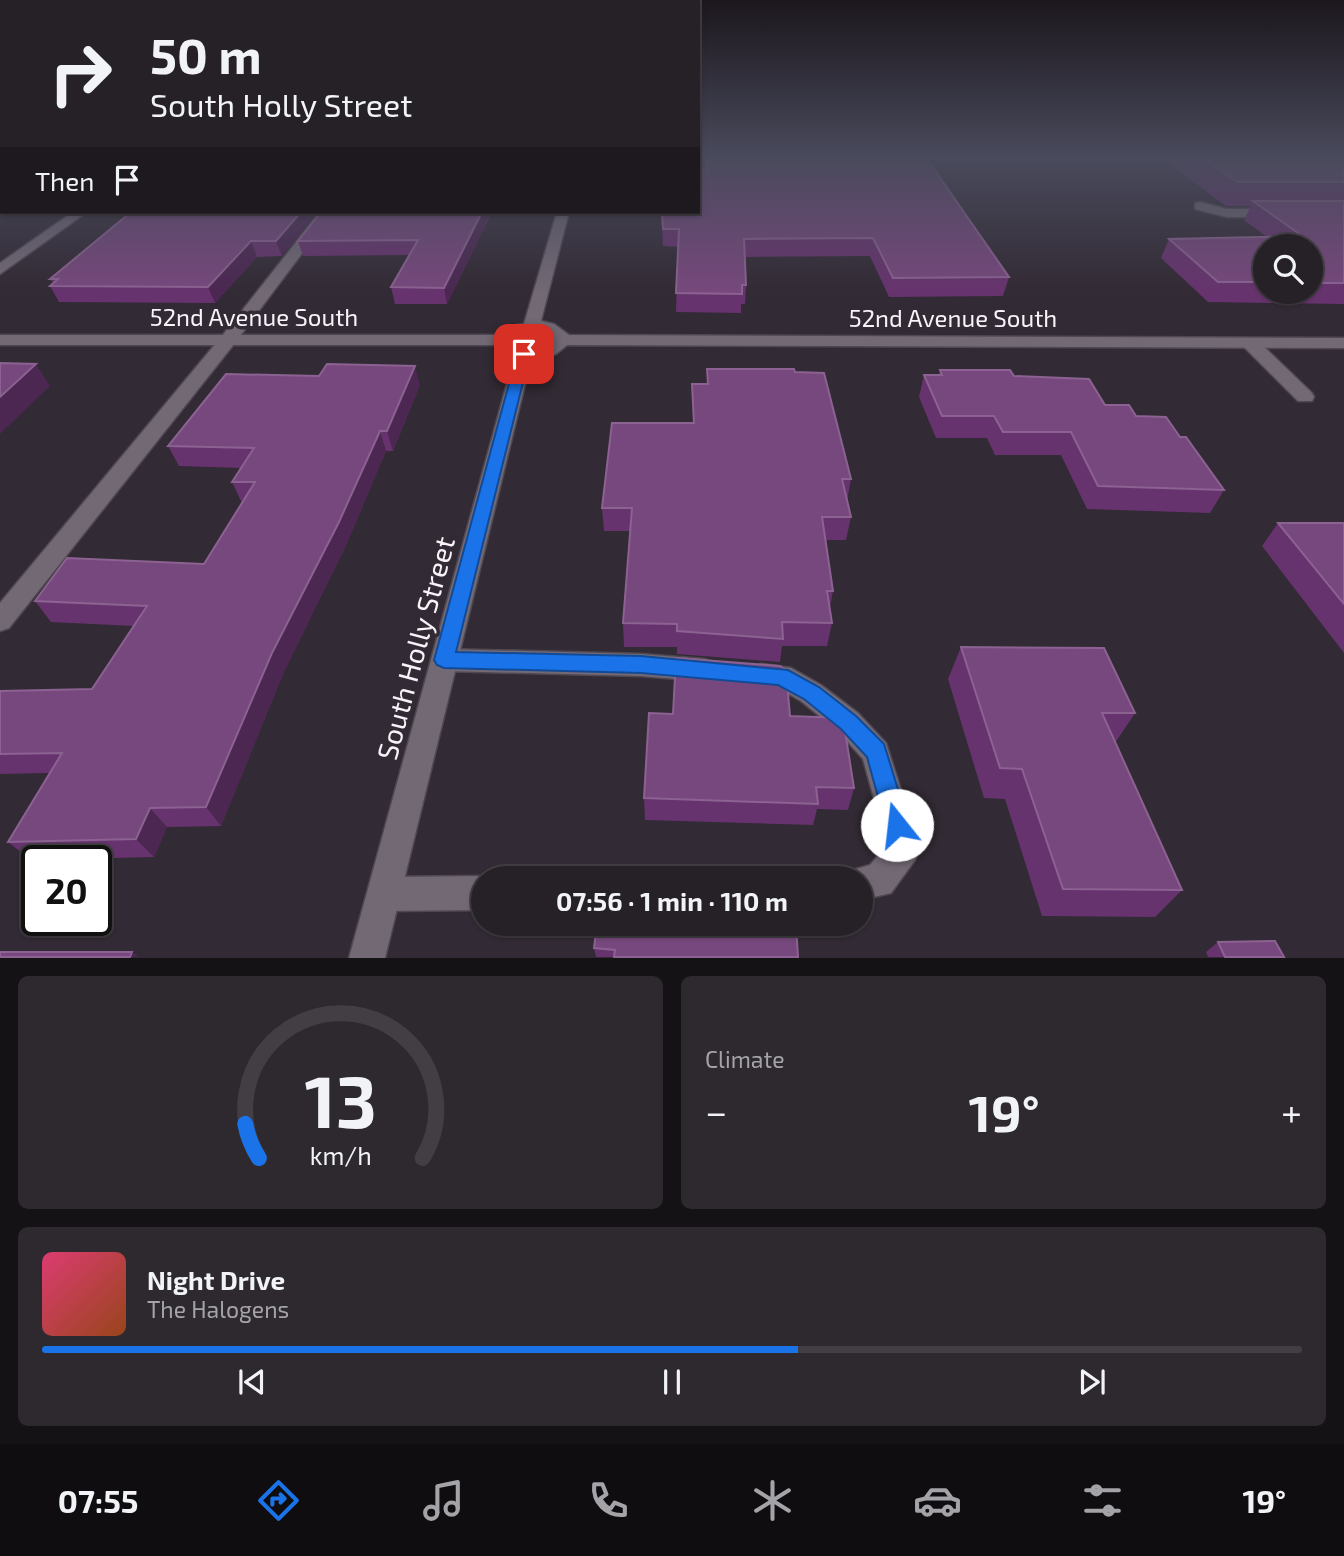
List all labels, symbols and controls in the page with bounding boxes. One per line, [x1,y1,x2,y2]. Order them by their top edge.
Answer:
text: 50 m [150,25,262,84]
icon: right [35,28,126,119]
text: South Holly Street [150,85,412,123]
icon: arrive [108,161,146,199]
text: Then [35,165,94,196]
map controls [1253,234,1323,304]
button: search [1253,234,1323,304]
street label: 52nd Avenue South [150,302,358,331]
street label: 52nd Avenue South [849,303,1057,332]
pin [494,324,554,384]
icon: arrive [505,335,543,373]
street label: South Holly Street [369,533,461,763]
position arrow [860,788,934,862]
speed limit sign: 20 [21,845,112,936]
text: 07:56 · 1 min · 110 m [556,885,788,916]
text: Climate [705,1045,785,1073]
text: 13 [304,1056,377,1144]
text: 19° [969,1080,1040,1142]
text: − [705,1088,727,1134]
text: + [1281,1088,1302,1134]
text: km/h [309,1140,372,1170]
text: Night Drive [147,1264,285,1295]
text: The Halogens [147,1295,289,1323]
icon: previous [233,1363,271,1401]
icon: pause [653,1363,691,1401]
icon: next [1073,1363,1111,1401]
icon: directions [254,1476,303,1525]
icon: music [419,1476,468,1525]
icon: phone [584,1476,633,1525]
icon: climate [748,1476,797,1525]
icon: car [913,1476,962,1525]
icon: filters [1078,1476,1127,1525]
text: 07:55 [58,1481,138,1519]
text: 19° [1242,1481,1286,1519]

